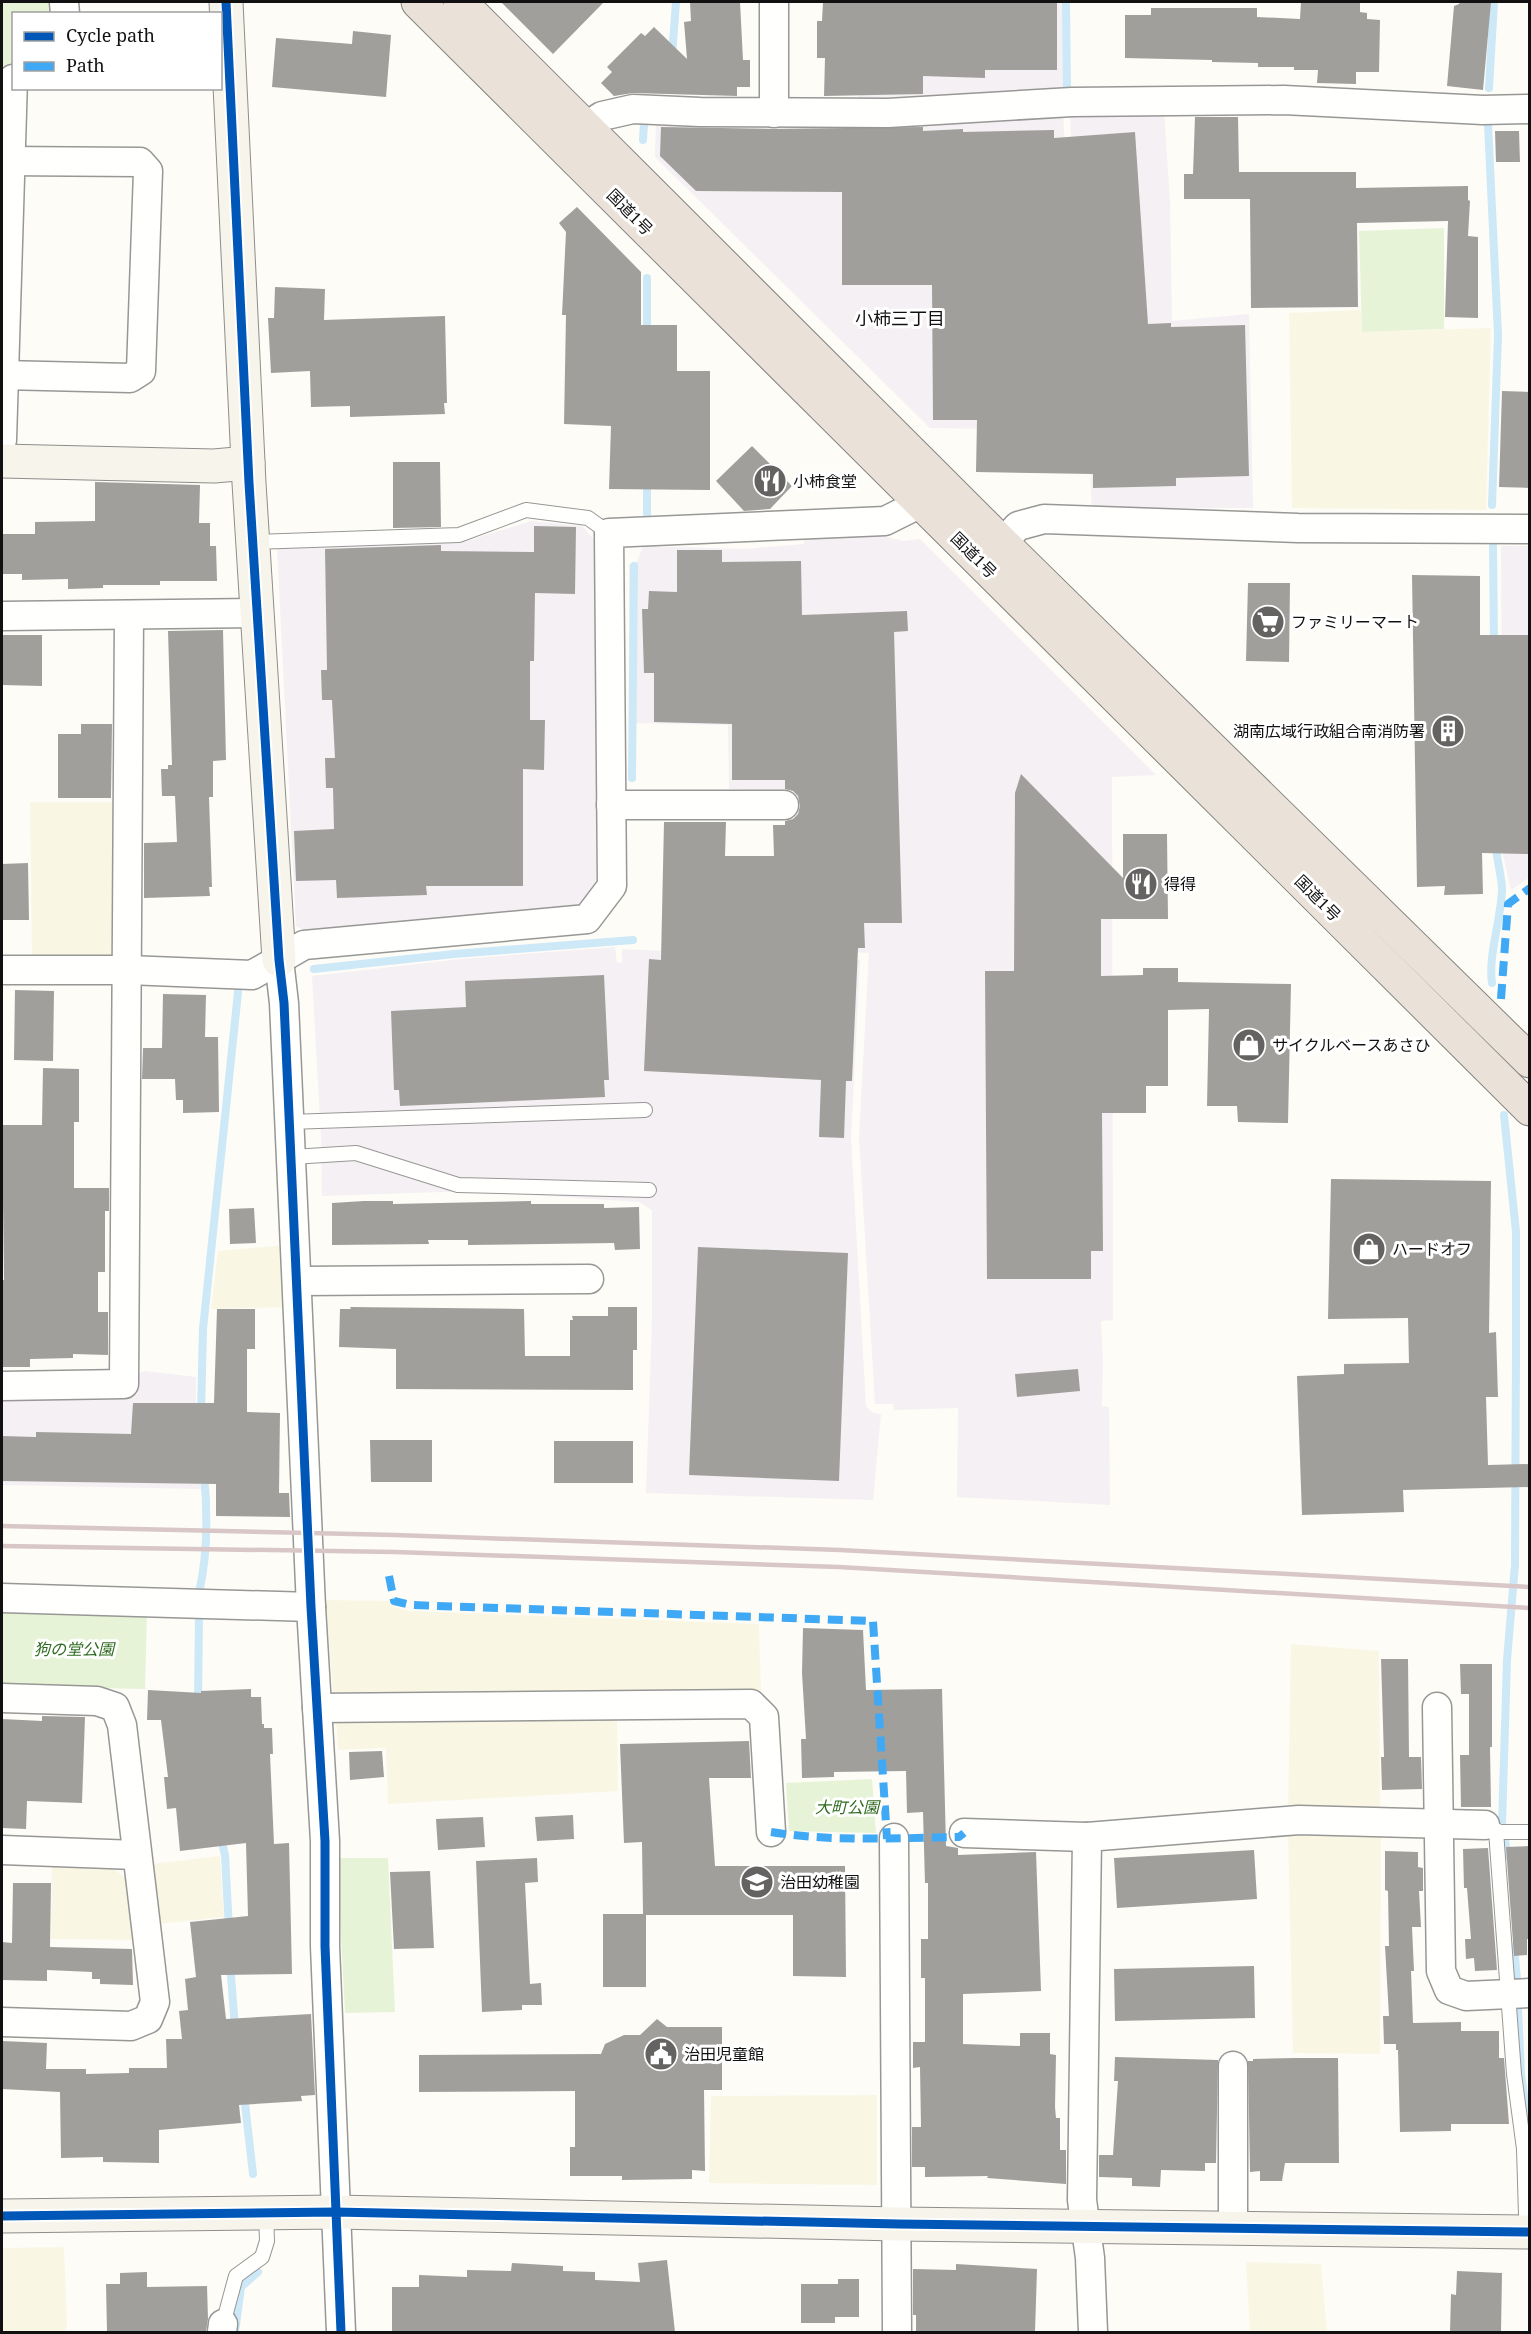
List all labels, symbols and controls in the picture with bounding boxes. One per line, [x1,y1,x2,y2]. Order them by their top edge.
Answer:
legend [12,12,222,90]
text: Cycle path [66,23,155,47]
text: Path [66,53,105,77]
street label: 国道1号 [602,184,658,240]
district label: 小柿三丁目 [855,306,945,330]
restaurant icon: 小柿食堂 [752,463,788,499]
place label: 小柿食堂 [793,470,857,492]
street label: 国道1号 [946,527,1002,583]
supermarket icon: ファミリーマート [1250,604,1286,640]
place label: ファミリーマート [1291,611,1419,633]
building icon: 湖南広域行政組合南消防署 [1430,713,1466,749]
place label: 湖南広域行政組合南消防署 [1233,720,1425,742]
restaurant icon: 得得 [1123,866,1159,902]
street label: 国道1号 [1290,870,1346,926]
place label: 得得 [1164,873,1196,895]
shop icon: サイクルベースあさひ [1231,1027,1267,1063]
place label: サイクルベースあさひ [1272,1034,1430,1056]
shop icon: ハードオフ [1351,1231,1387,1267]
place label: ハードオフ [1392,1238,1472,1260]
park label: 狗の堂公園 [34,1638,116,1660]
park label: 大町公園 [815,1796,881,1818]
school or university icon: 治田幼稚園 [739,1864,775,1900]
place label: 治田幼稚園 [780,1871,860,1893]
public building icon: 治田児童館 [643,2036,679,2072]
place label: 治田児童館 [684,2043,764,2065]

